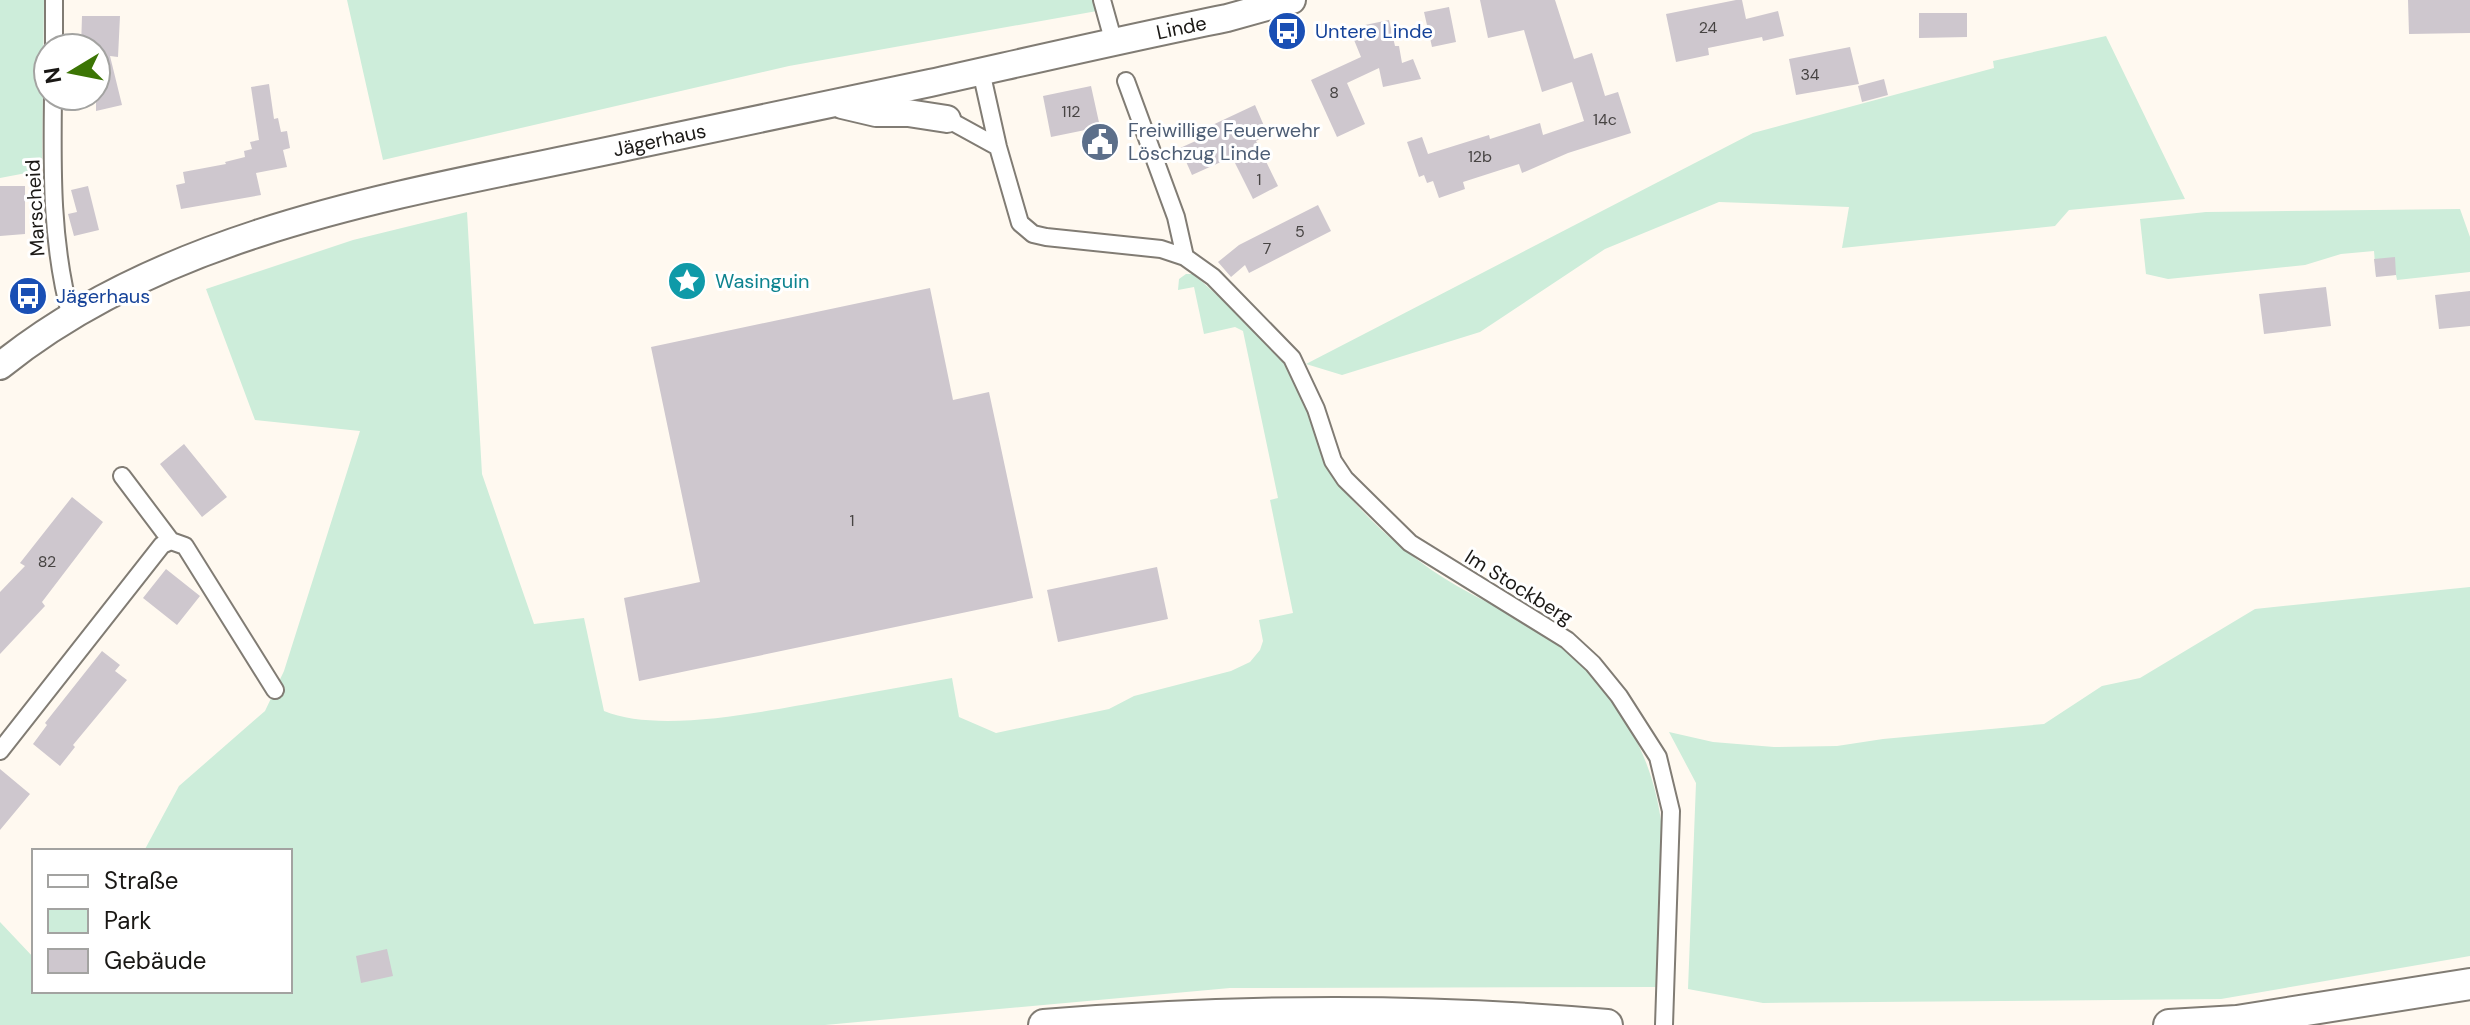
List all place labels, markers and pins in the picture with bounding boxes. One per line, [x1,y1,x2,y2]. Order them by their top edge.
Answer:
bus stop icon: Untere Linde [1266,10,1308,52]
place label: Untere Linde [1315,18,1433,44]
place label: Freiwillige Feuerwehr Löschzug Linde [1128,117,1320,166]
public building icon: Freiwillige Feuerwehr Löschzug Linde [1079,121,1121,163]
place icon: Wasinguin [666,260,708,302]
place label: Wasinguin [715,268,809,294]
bus stop icon: Jägerhaus [7,275,49,317]
place label: Jägerhaus [56,283,150,309]

